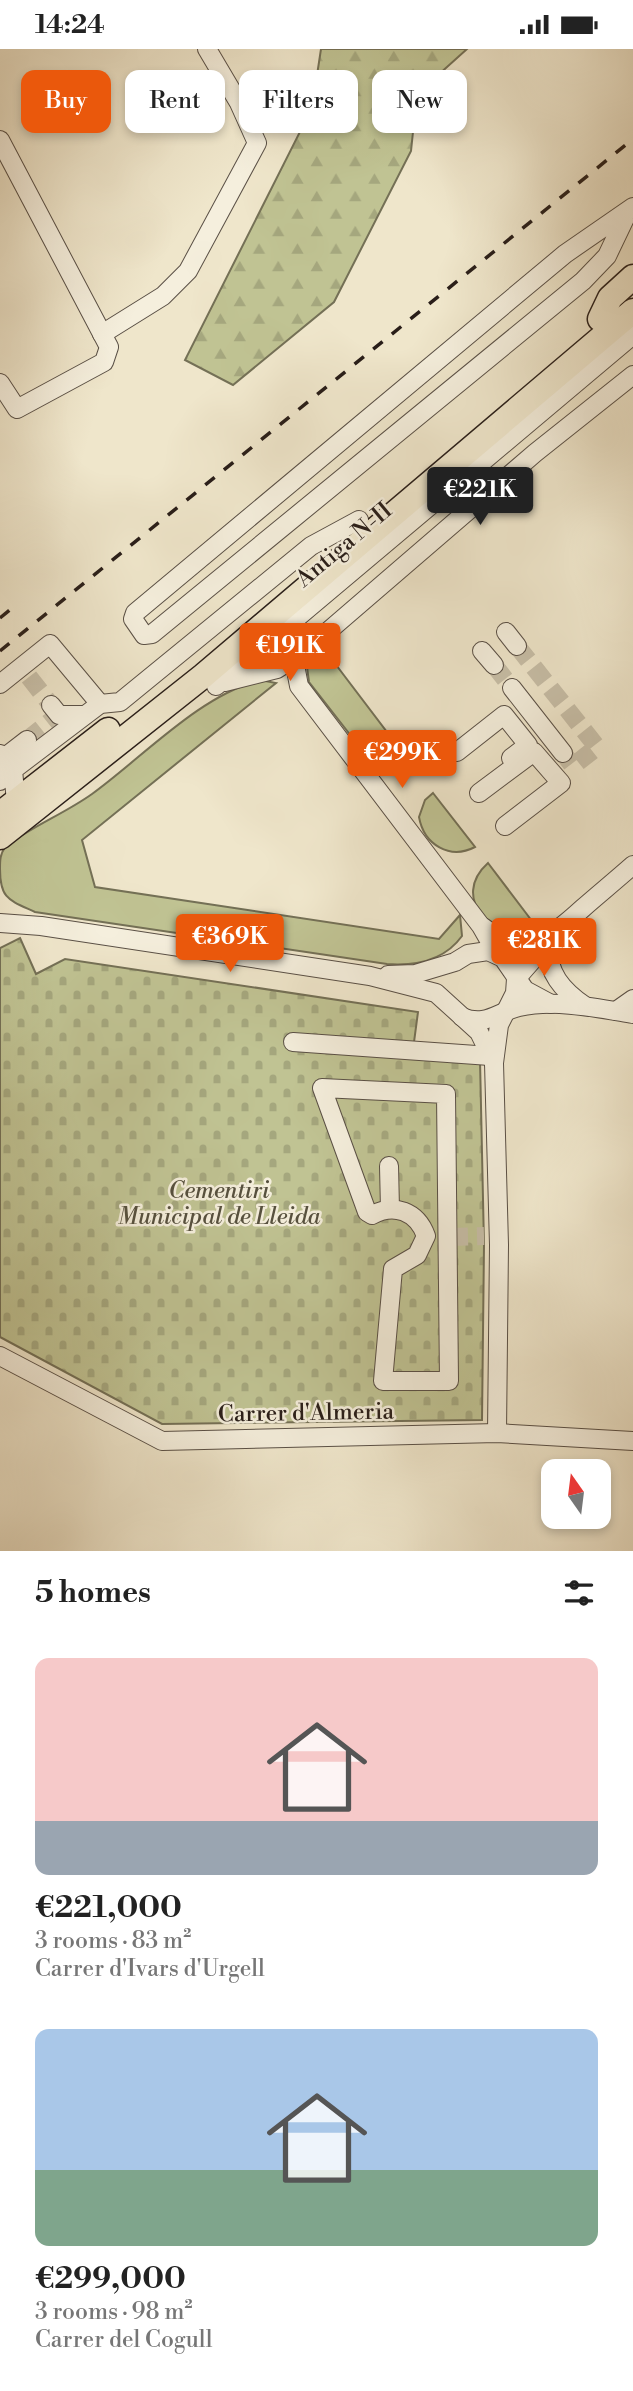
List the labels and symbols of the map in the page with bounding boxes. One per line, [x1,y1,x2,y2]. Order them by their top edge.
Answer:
pin: €221K [431,468,529,527]
street label: Antiga N-II [289,496,398,594]
pin: €191K [241,623,339,683]
pin: €299K [353,731,451,790]
pin: €369K [181,915,279,974]
pin: €281K [495,919,593,978]
park label: Cementiri Municipal de Lleida [118,1177,321,1231]
street label: Carrer d'Almeria [218,1397,395,1429]
north arrow [541,1459,611,1529]

